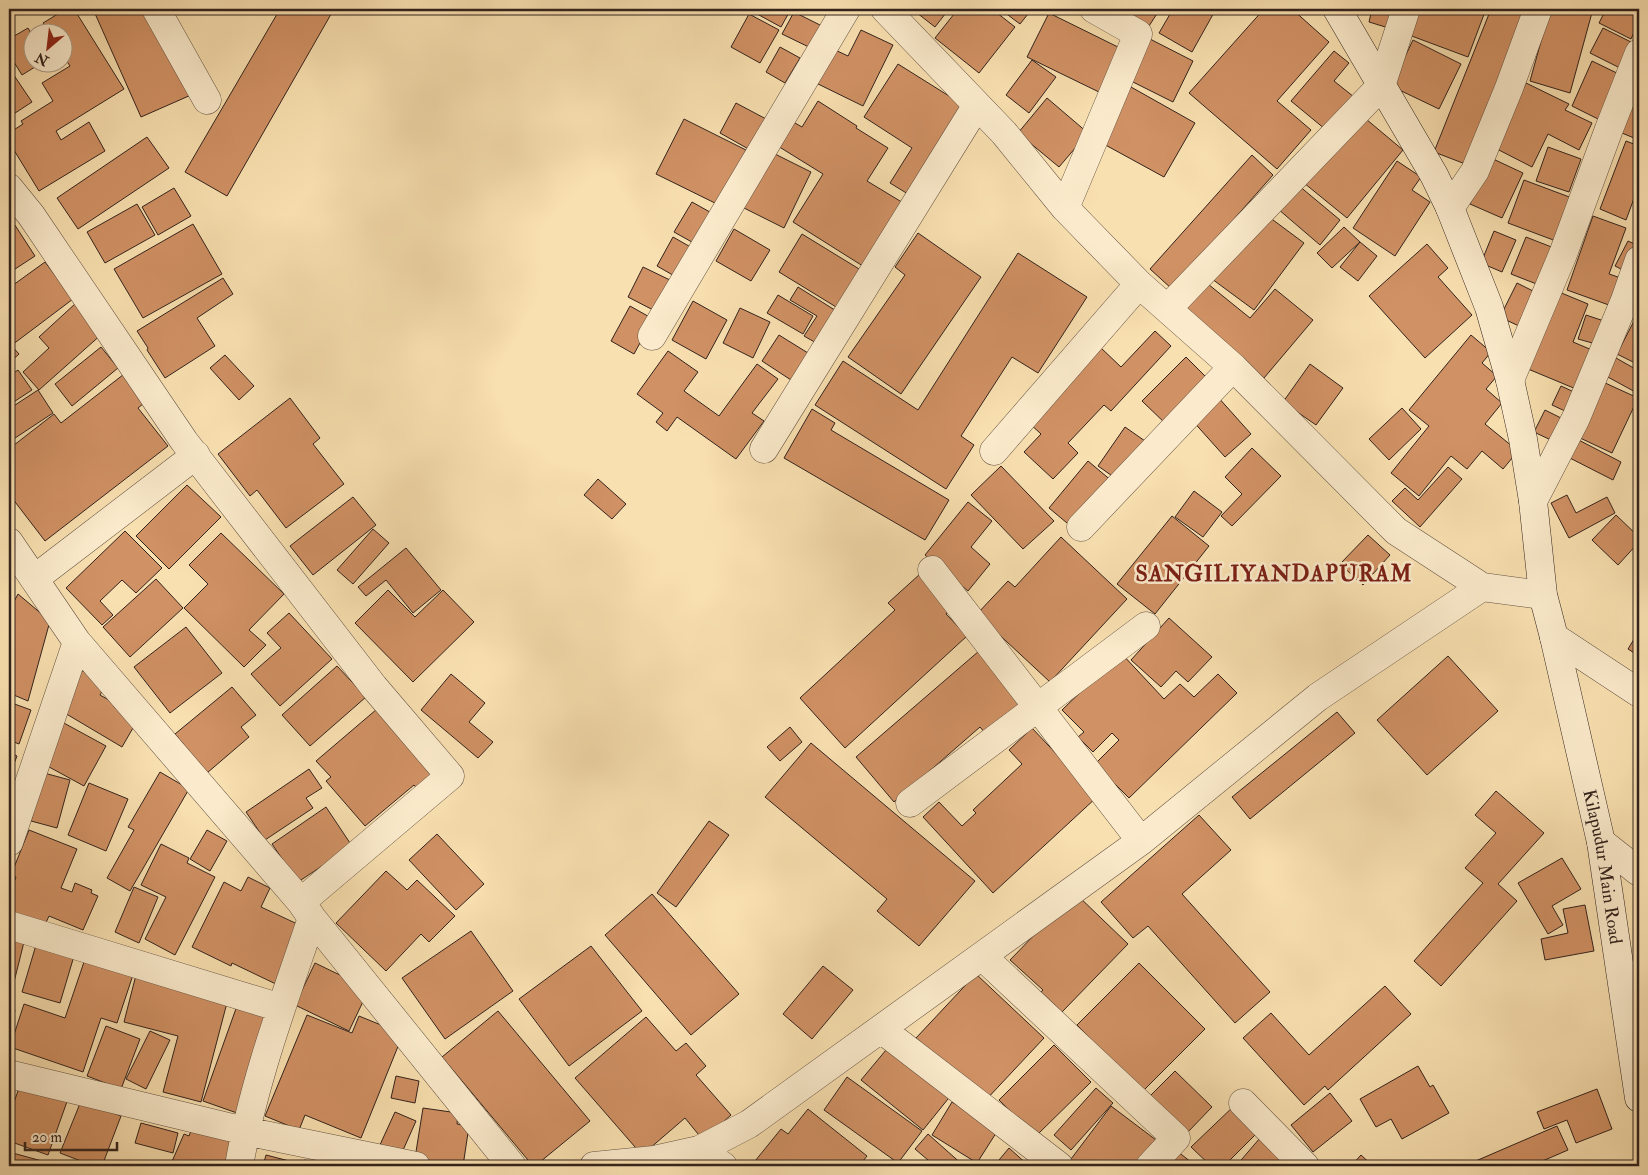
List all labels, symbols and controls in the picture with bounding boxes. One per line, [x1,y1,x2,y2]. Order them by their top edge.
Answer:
north arrow [22,22,72,72]
text: N [32,48,53,70]
district label: SANGILIYANDAPURAM [1136,560,1412,588]
street label: Kilapudur Main Road [1578,787,1628,946]
scale bar [25,1120,118,1152]
text: 20 m [32,1128,62,1147]

